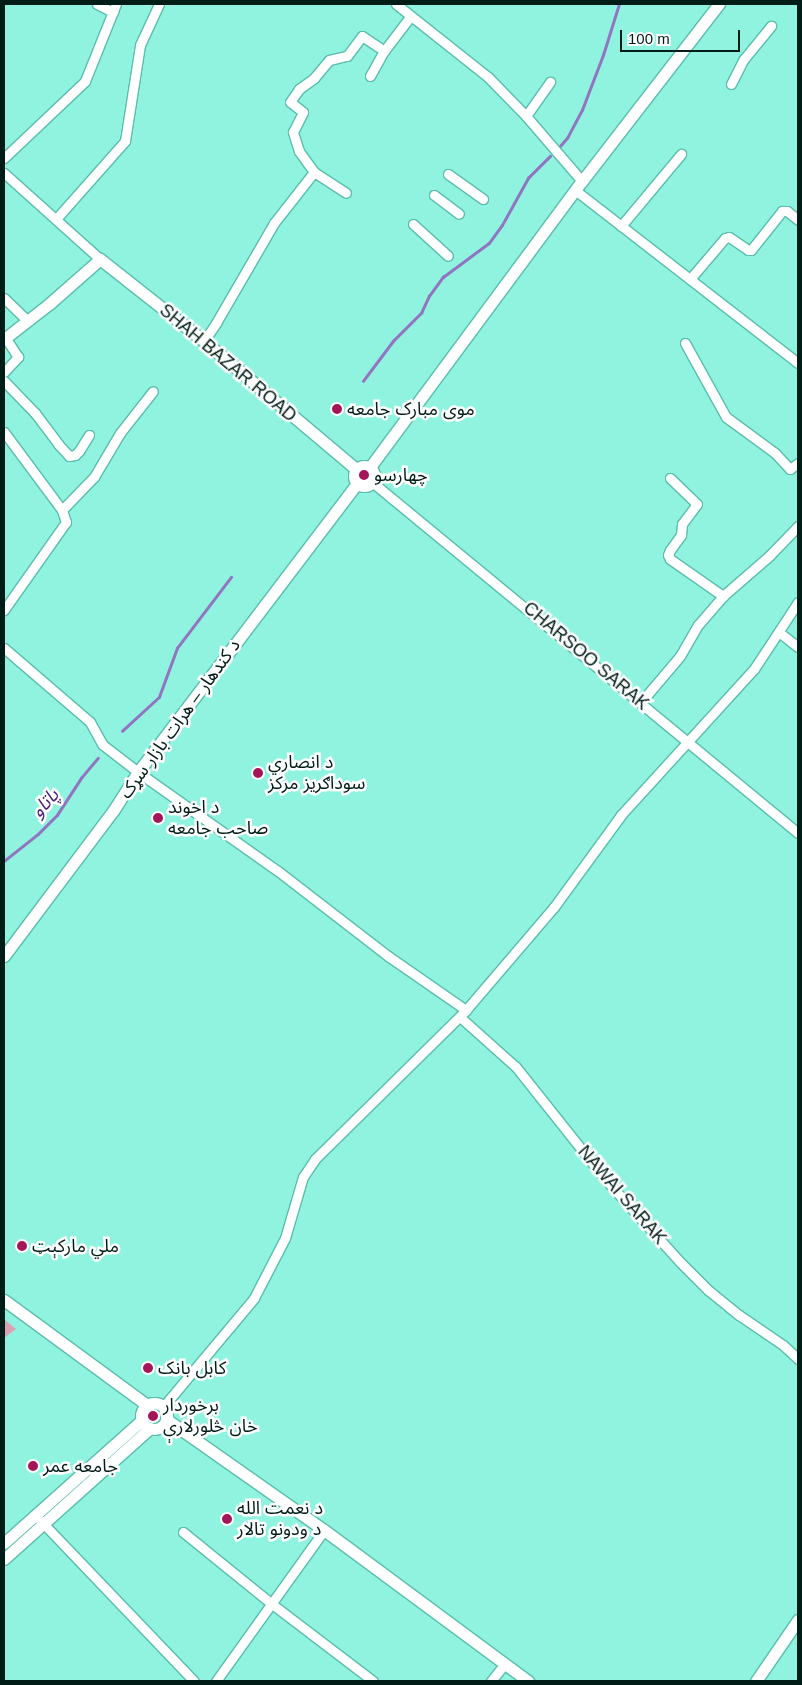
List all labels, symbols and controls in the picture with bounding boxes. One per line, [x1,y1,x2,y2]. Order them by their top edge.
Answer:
scale bar [622,20,742,52]
text: 100 m [628,30,670,47]
street label: SHAH BAZAR ROAD [155,299,301,427]
place label: موی مبارک جامعه [347,398,475,420]
marker: موی مبارک جامعه [331,403,343,415]
place label: چهارسو [374,464,428,486]
marker: چهارسو [358,469,370,481]
street label: CHARSOO SARAK [519,597,653,715]
street label: د کندهار – هرات بازار سړک [115,635,245,803]
place label: د انصاري سوداګریز مرکز [268,752,365,794]
marker: د انصاري سوداګریز مرکز [252,767,264,779]
water label: پاتاو [26,784,64,822]
place label: د اخوند صاحب جامعه [168,797,268,840]
marker: د اخوند صاحب جامعه [152,812,164,824]
street label: NAWAI SARAK [573,1141,671,1249]
place label: ملي مارکېټ [32,1235,119,1257]
marker: ملي مارکېټ [16,1240,28,1252]
place label: کابل بانک [158,1357,226,1379]
marker: کابل بانک [142,1362,154,1374]
place label: برخوردار خان څلورلارې [163,1395,258,1438]
marker: برخوردار خان څلورلارې [147,1410,159,1422]
place label: جامعه عمر [43,1455,118,1477]
marker: جامعه عمر [27,1460,39,1472]
place label: د نعمت الله د ودونو تالار [237,1498,323,1540]
marker: د نعمت الله د ودونو تالار [221,1513,233,1525]

